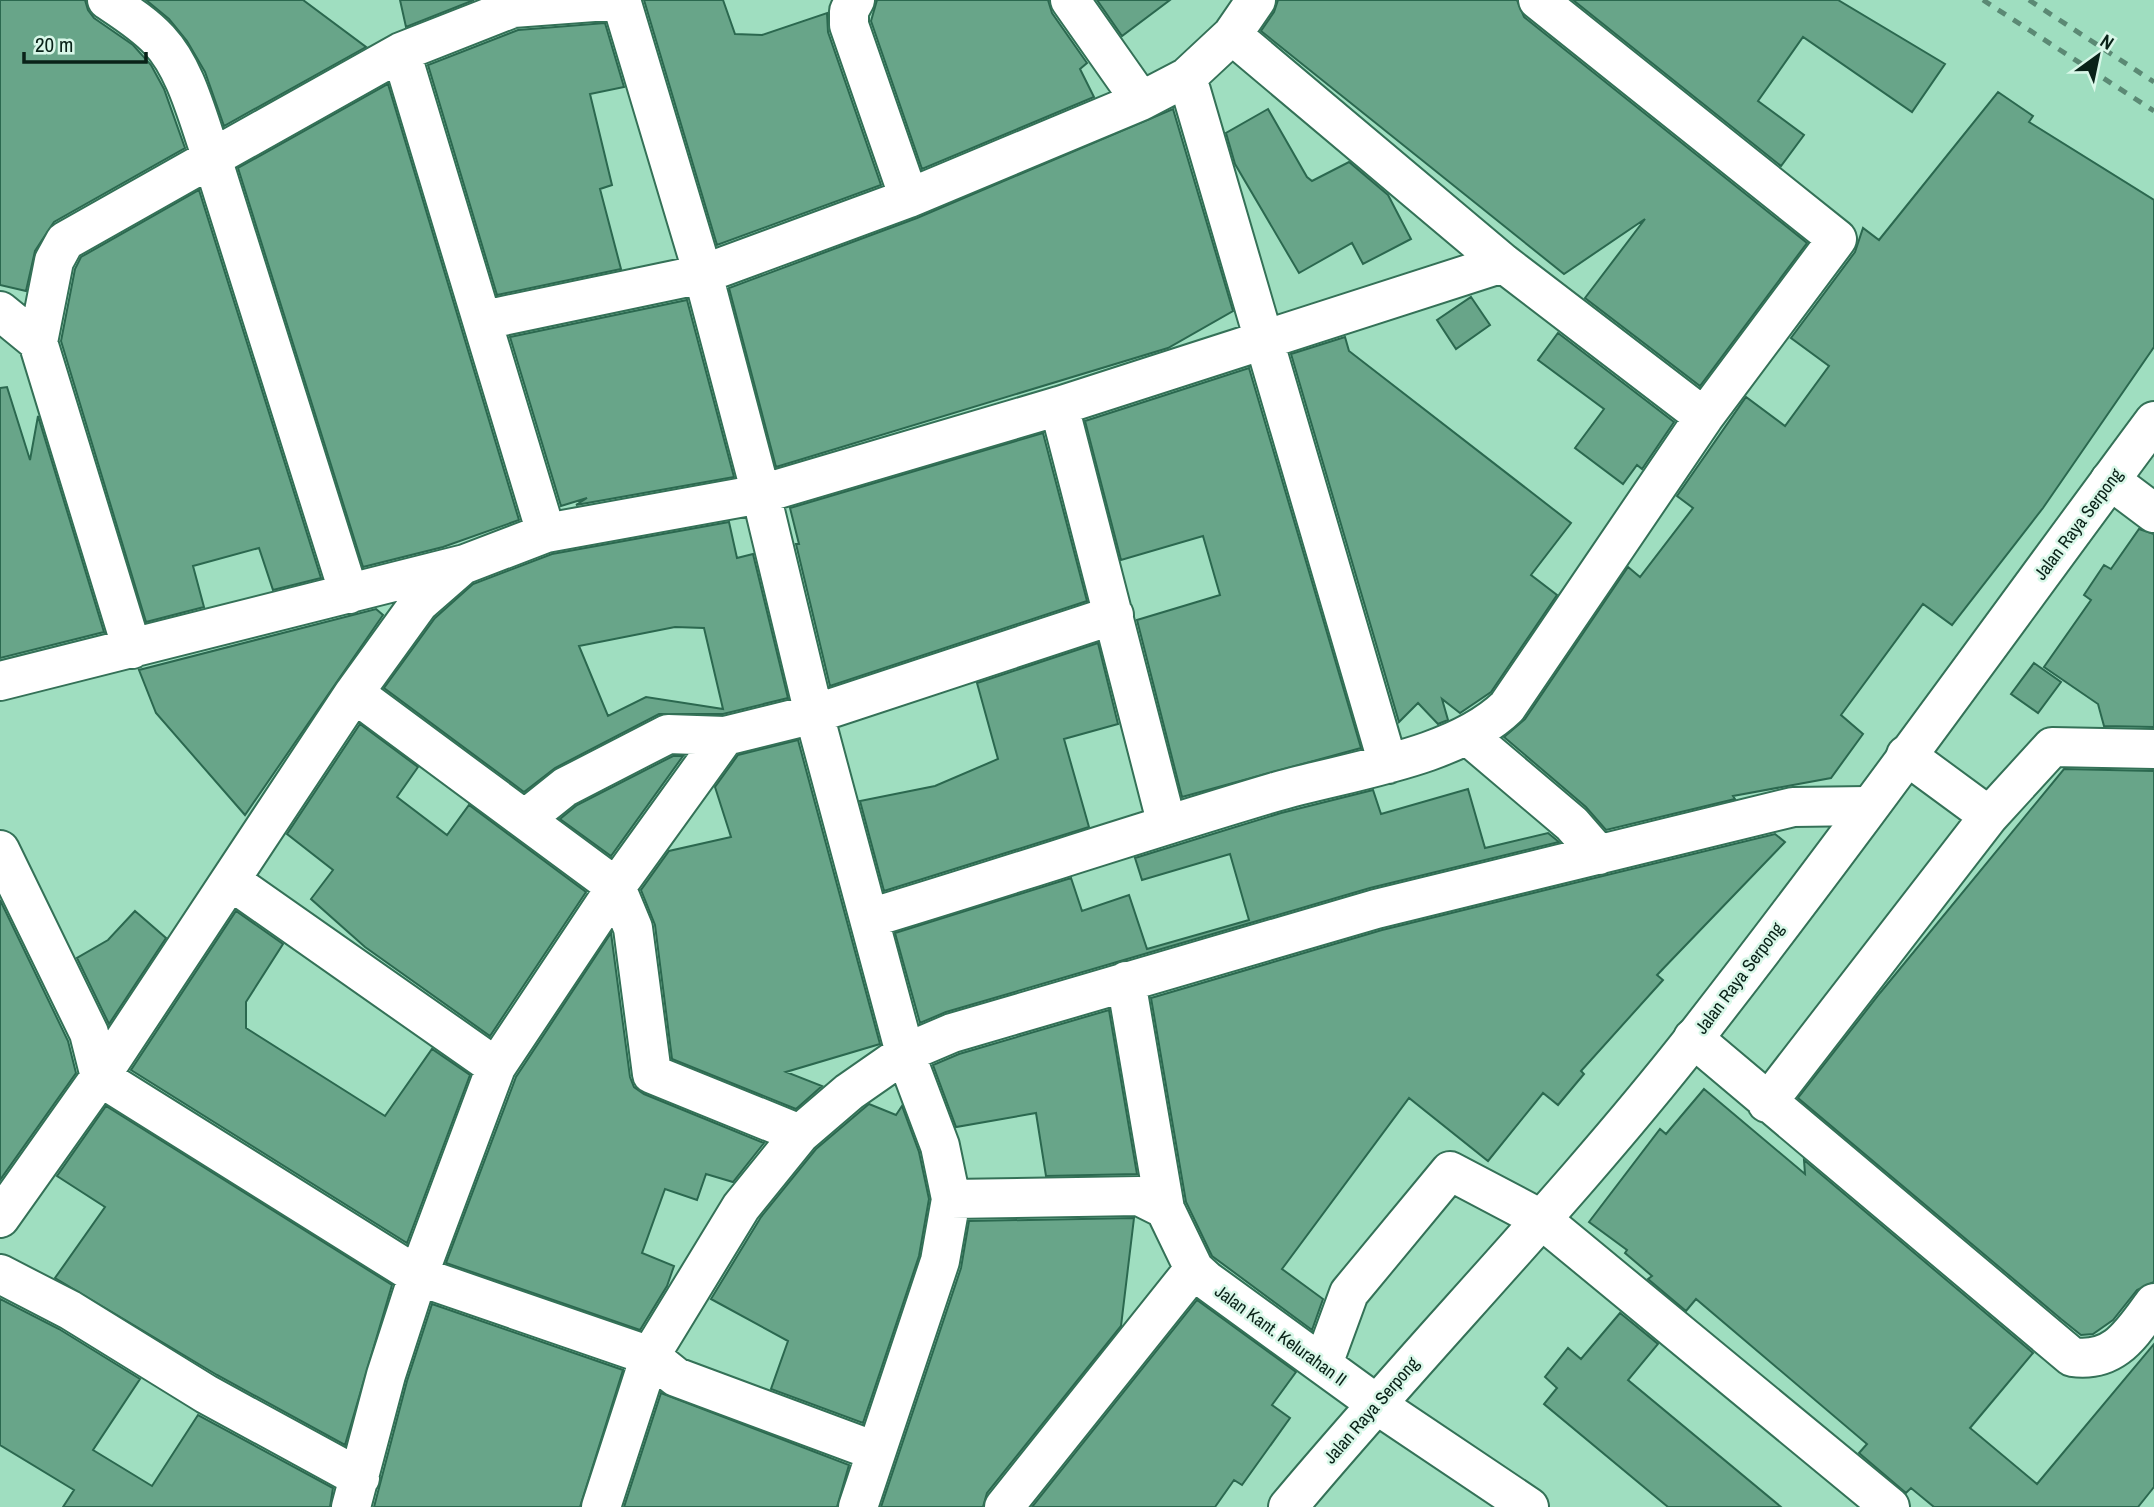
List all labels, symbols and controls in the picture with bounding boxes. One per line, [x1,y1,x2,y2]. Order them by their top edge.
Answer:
scale bar [24,21,147,65]
north arrow [2063,21,2133,91]
text: N [2095,28,2119,56]
text: 20 m [35,30,73,59]
street label: Jalan Raya Serpong [2028,462,2129,585]
street label: Jalan Raya Serpong [1689,916,1790,1039]
street label: Jalan Kant. Kelurahan II [1210,1279,1352,1391]
street label: Jalan Raya Serpong [1318,1351,1425,1469]

